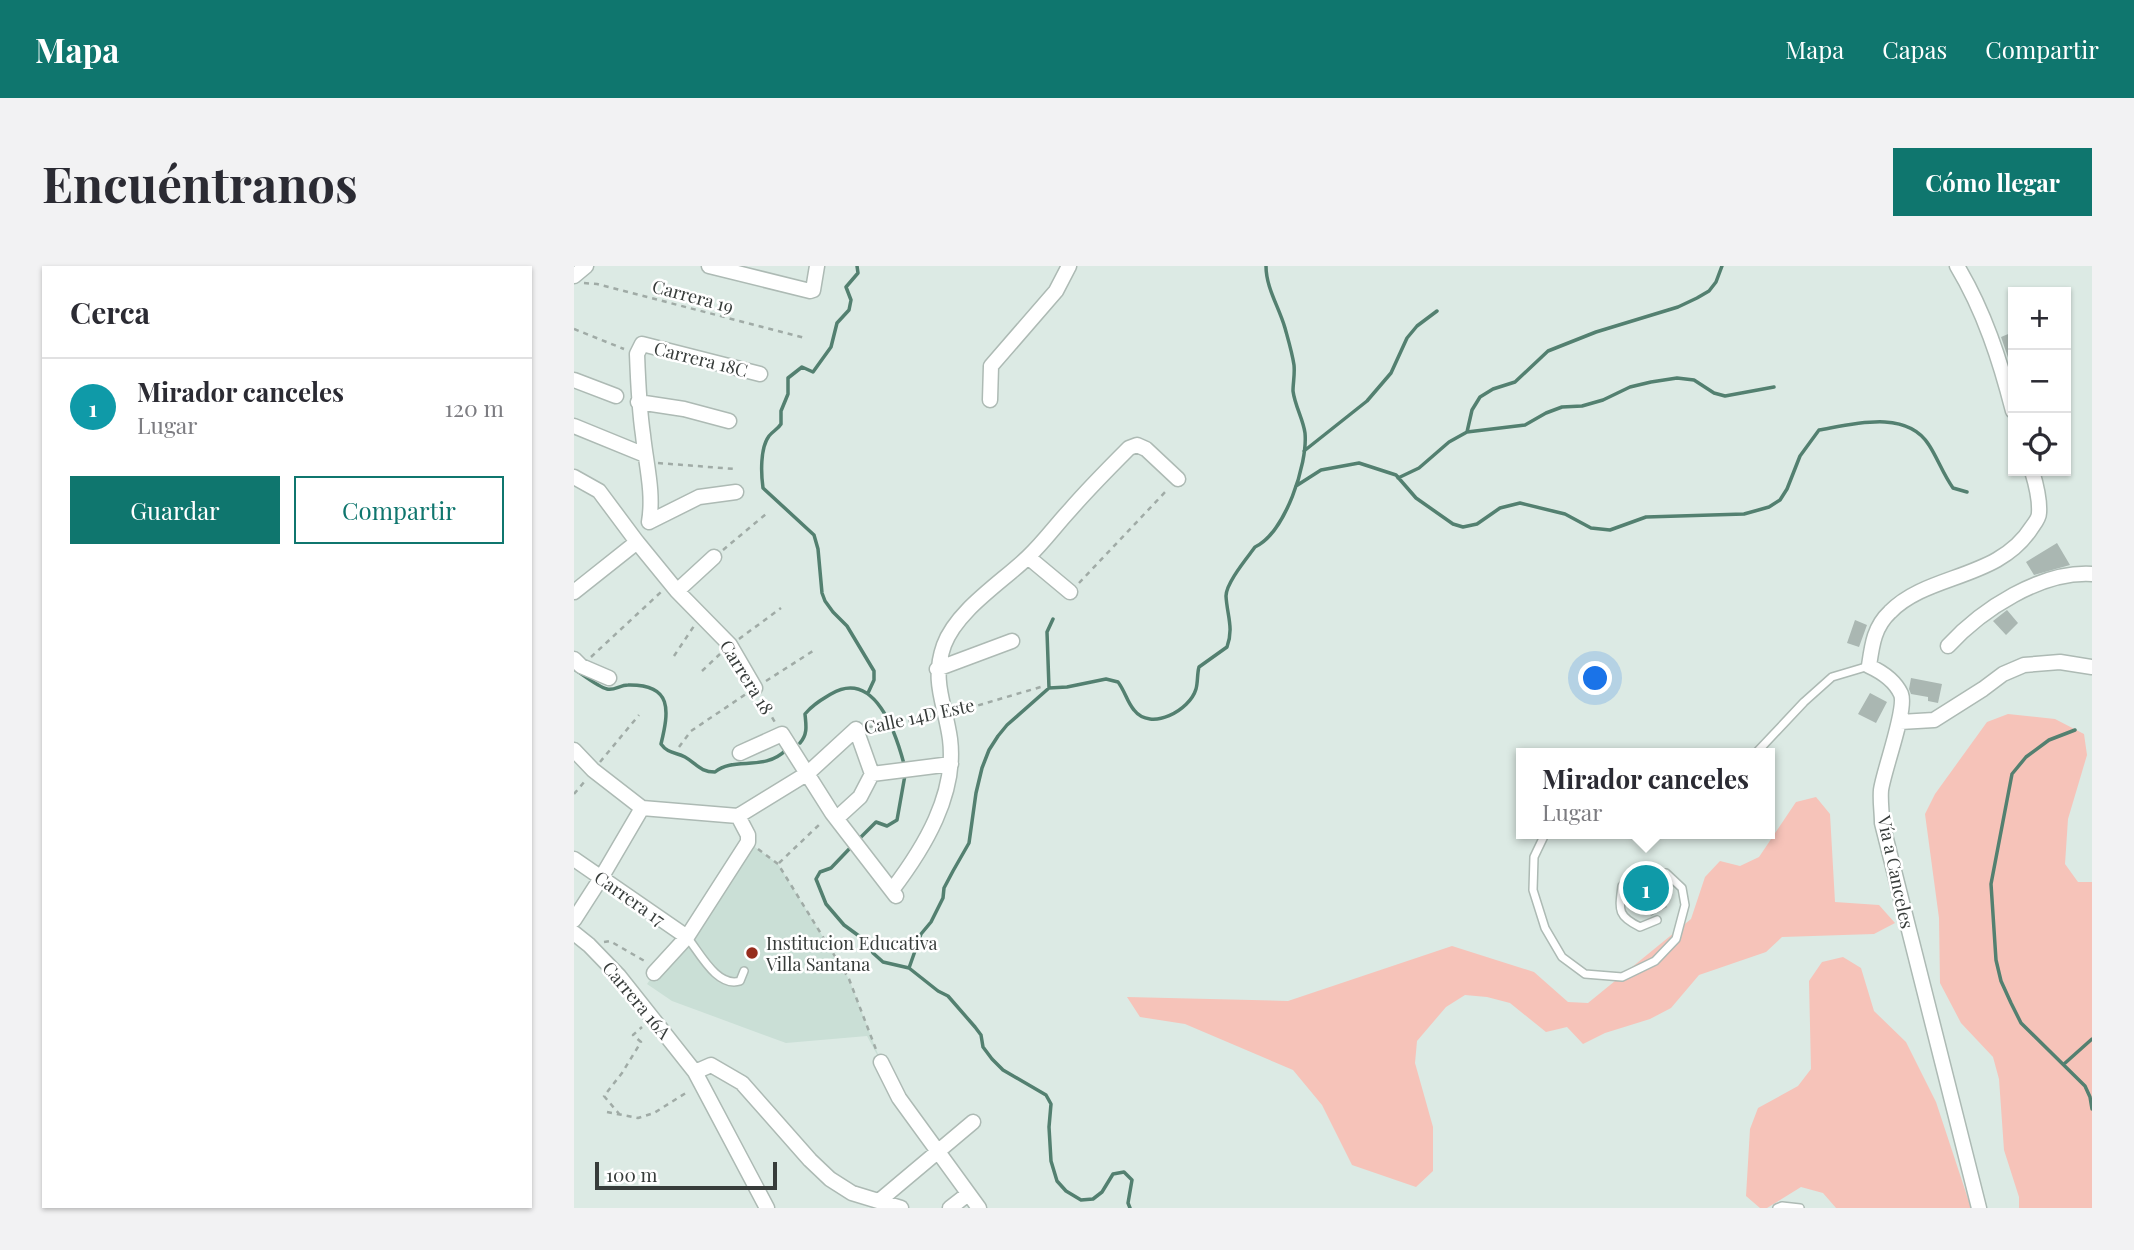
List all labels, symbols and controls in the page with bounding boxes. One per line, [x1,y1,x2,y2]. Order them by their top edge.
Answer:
text: Mapa [35,27,119,71]
text: Mapa [1786,33,1844,65]
text: Capas [1882,33,1947,65]
text: Compartir [1985,33,2099,65]
button: Cómo llegar [1893,148,2092,216]
text: Encuéntranos [42,150,358,215]
street label: Carrera 19 [650,274,736,318]
map controls [2008,287,2071,476]
button: + [2008,287,2071,350]
text: Cerca [70,292,150,332]
street label: Carrera 18C [652,336,750,382]
button: − [2008,350,2071,413]
text: Mirador canceles [137,374,344,409]
text: 1 [89,392,97,423]
text: 120 m [445,392,504,423]
text: Lugar [137,409,198,440]
button: locate [2008,413,2071,476]
button: Guardar [70,476,280,544]
button: Compartir [294,476,504,544]
street label: Carrera 18 [715,635,779,719]
your location [1578,661,1612,695]
street label: Calle 14D Este [861,693,977,739]
popup [1516,748,1775,839]
text: Mirador canceles [1542,761,1749,796]
text: Lugar [1542,796,1602,827]
street label: Vía a Canceles [1872,812,1920,931]
pin: 1 [1623,862,1669,914]
street label: Carrera 17 [590,865,671,932]
place label: Institucion Educativa Villa Santana [765,931,937,976]
marker: Institucion Educativa Villa Santana [744,945,760,961]
street label: Carrera 16A [597,956,677,1044]
scale bar [595,1159,777,1191]
text: 100 m [606,1161,657,1187]

